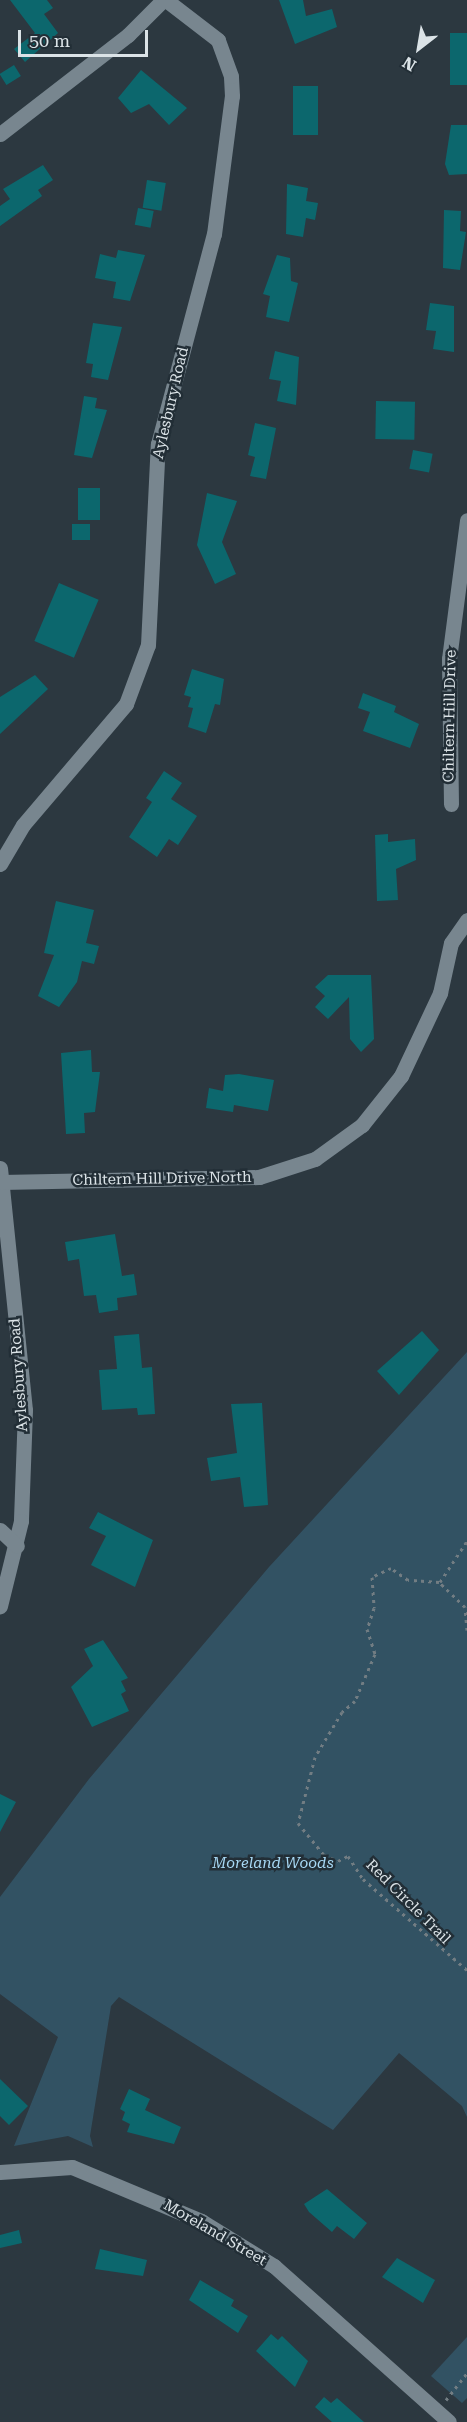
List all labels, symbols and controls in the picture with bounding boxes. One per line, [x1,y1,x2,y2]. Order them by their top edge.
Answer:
scale bar [21,18,152,56]
north arrow [389,18,449,78]
text: 50 m [29,30,70,51]
text: N [399,53,420,75]
street label: Aylesbury Road [149,345,193,461]
street label: Chiltern Hill Drive [440,650,460,782]
street label: Chiltern Hill Drive North [72,1168,252,1190]
street label: Aylesbury Road [6,1318,32,1432]
park label: Moreland Woods [212,1855,334,1873]
street label: Red Circle Trail [362,1856,454,1948]
street label: Moreland Street [160,2196,270,2270]

